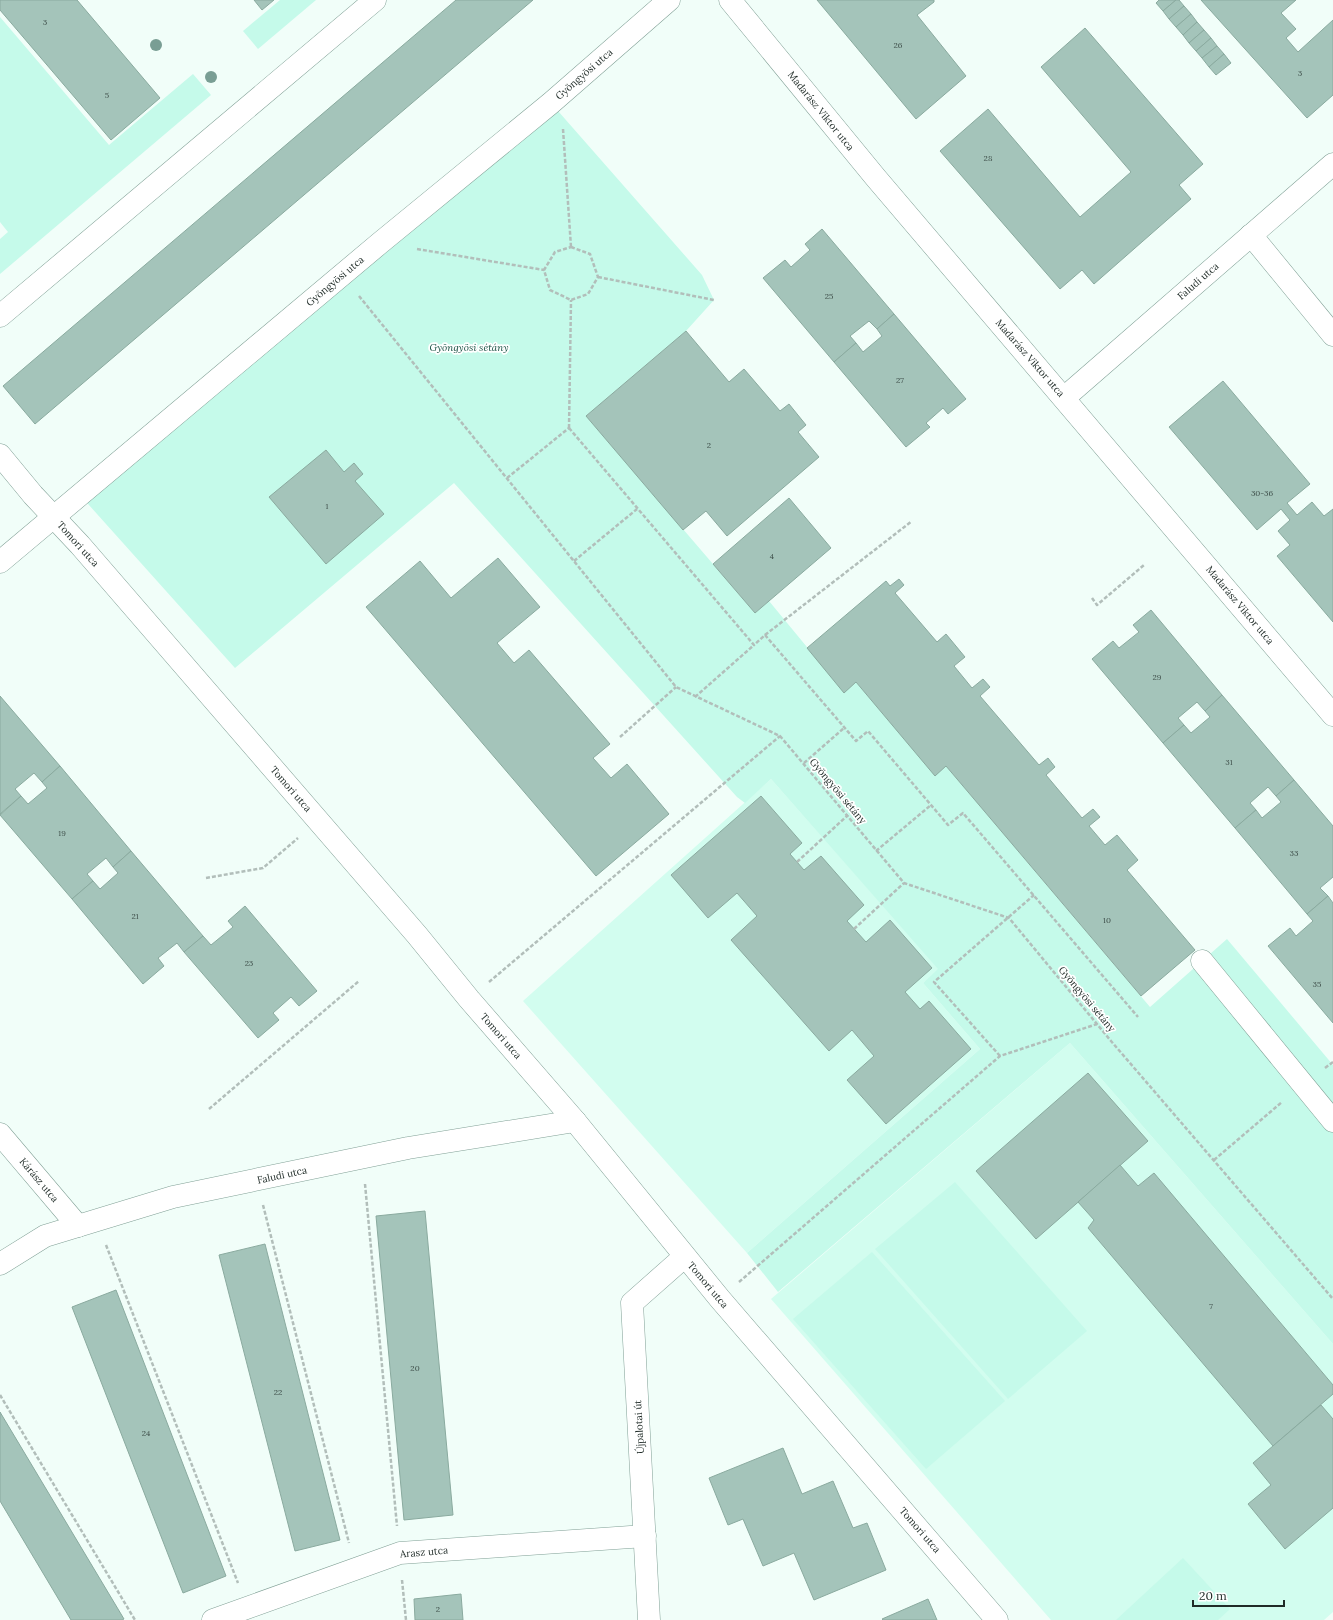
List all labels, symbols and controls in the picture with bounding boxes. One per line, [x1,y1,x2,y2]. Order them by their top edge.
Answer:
house number: 3 [43,17,48,27]
house number: 26 [894,40,903,50]
street label: Gyöngyösi utca [553,46,615,102]
house number: 3 [1298,68,1303,78]
street label: Madarász Viktor utca [785,69,857,153]
house number: 5 [105,90,109,100]
house number: 28 [984,153,993,163]
street label: Gyöngyösi utca [303,253,367,309]
street label: Faludi utca [1175,259,1221,303]
house number: 25 [825,291,833,301]
street label: Madarász Viktor utca [993,316,1067,400]
park label: Gyöngyösi sétány [429,341,509,354]
house number: 27 [896,375,904,385]
house number: 2 [707,440,711,450]
house number: 30-36 [1251,488,1273,498]
house number: 1 [326,501,329,511]
street label: Tomori utca [54,519,102,569]
house number: 4 [770,551,775,561]
street label: Madarász Viktor utca [1203,563,1277,647]
house number: 29 [1153,672,1162,682]
street label: Gyöngyösi sétány [807,755,870,827]
house number: 31 [1225,757,1233,767]
street label: Tomori utca [268,763,314,815]
house number: 19 [58,828,66,838]
house number: 33 [1290,848,1299,858]
house number: 21 [131,911,139,921]
house number: 10 [1103,915,1111,925]
house number: 23 [245,958,254,968]
street label: Gyöngyösi sétány [1056,963,1119,1035]
house number: 35 [1313,979,1321,989]
street label: Tomori utca [478,1010,524,1062]
street label: Kárász utca [17,1155,61,1205]
street label: Faludi utca [256,1163,308,1187]
street label: Tomori utca [685,1259,731,1311]
house number: 7 [1209,1301,1213,1311]
house number: 20 [410,1363,420,1373]
house number: 22 [274,1387,282,1397]
street label: Újpalotai út [631,1399,647,1454]
house number: 24 [142,1428,151,1438]
street label: Tomori utca [897,1504,943,1556]
street label: Arasz utca [398,1543,449,1561]
scale bar [1193,1582,1284,1608]
text: 20 m [1199,1588,1227,1603]
house number: 2 [436,1604,440,1614]

